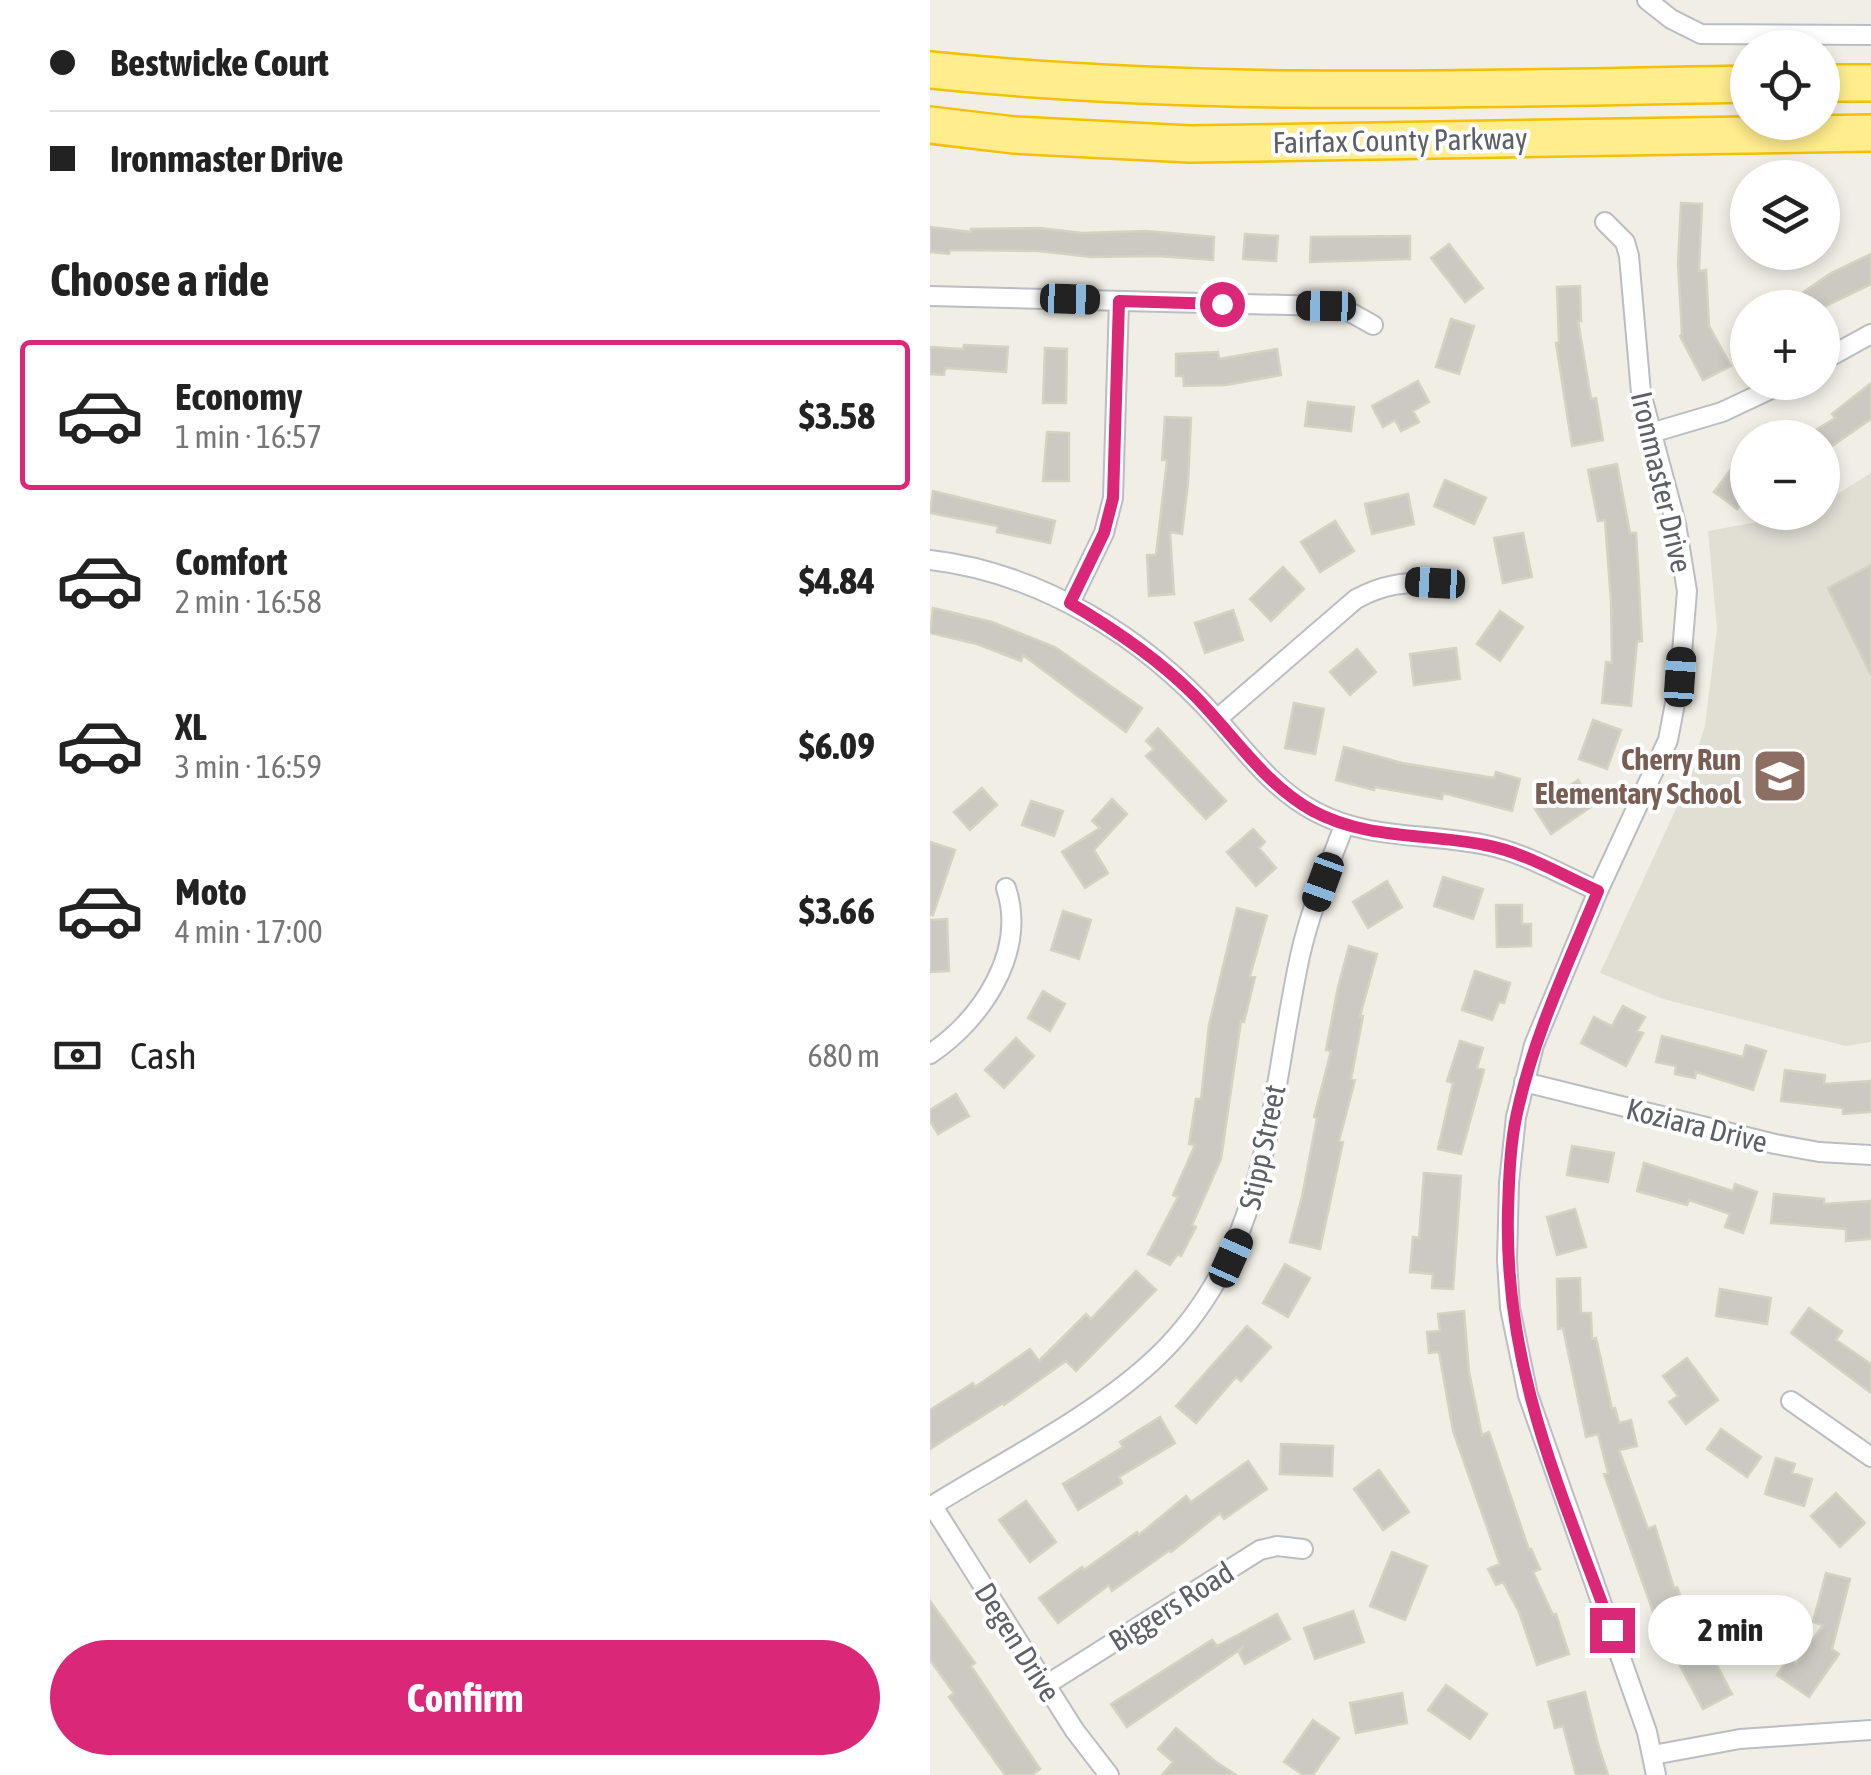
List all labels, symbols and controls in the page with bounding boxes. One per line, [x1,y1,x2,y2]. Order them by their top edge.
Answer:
map controls [1730,30,1840,530]
button: locate [1730,30,1840,140]
text: Bestwicke Court [110,41,329,84]
street label: Fairfax County Parkway [1272,121,1528,159]
text: Ironmaster Drive [110,137,344,180]
button: layers [1730,160,1840,270]
text: Choose a ride [50,254,269,306]
route start [1200,282,1245,327]
car [1039,283,1101,315]
car [1296,290,1356,322]
button: + [1730,290,1840,400]
icon: car [55,370,145,460]
text: Economy [175,375,302,418]
street label: Ironmaster Drive [1625,388,1699,576]
text: $3.58 [799,394,875,437]
text: 1 min · 16:57 [175,418,322,455]
button: − [1730,420,1840,530]
icon: car [55,535,145,625]
text: Comfort [175,540,287,583]
text: $4.84 [799,559,875,602]
car [1404,566,1466,600]
text: 2 min · 16:58 [175,583,322,620]
car [1663,646,1697,708]
icon: car [55,700,145,790]
text: XL [175,705,207,748]
text: $6.09 [799,724,875,767]
place label: Cherry Run Elementary School [1535,742,1742,810]
school or university icon: Cherry Run Elementary School [1750,746,1810,806]
text: 3 min · 16:59 [175,748,322,785]
car [1299,849,1347,915]
icon: car [55,865,145,955]
text: Moto [175,870,247,913]
text: $3.66 [799,889,875,932]
text: 4 min · 17:00 [175,913,322,950]
icon: cash [50,1028,105,1083]
text: Cash [130,1034,197,1077]
text: 680 m [807,1037,880,1074]
street label: Stipp Street [1232,1082,1292,1212]
street label: Koziara Drive [1623,1091,1771,1159]
car [1205,1224,1257,1292]
street label: Biggers Road [1103,1554,1239,1658]
street label: Degen Drive [968,1576,1068,1708]
callout: 2 min [1647,1595,1812,1665]
route end [1590,1608,1635,1653]
text: 2 min [1698,1611,1763,1648]
button: Confirm [50,1640,880,1755]

